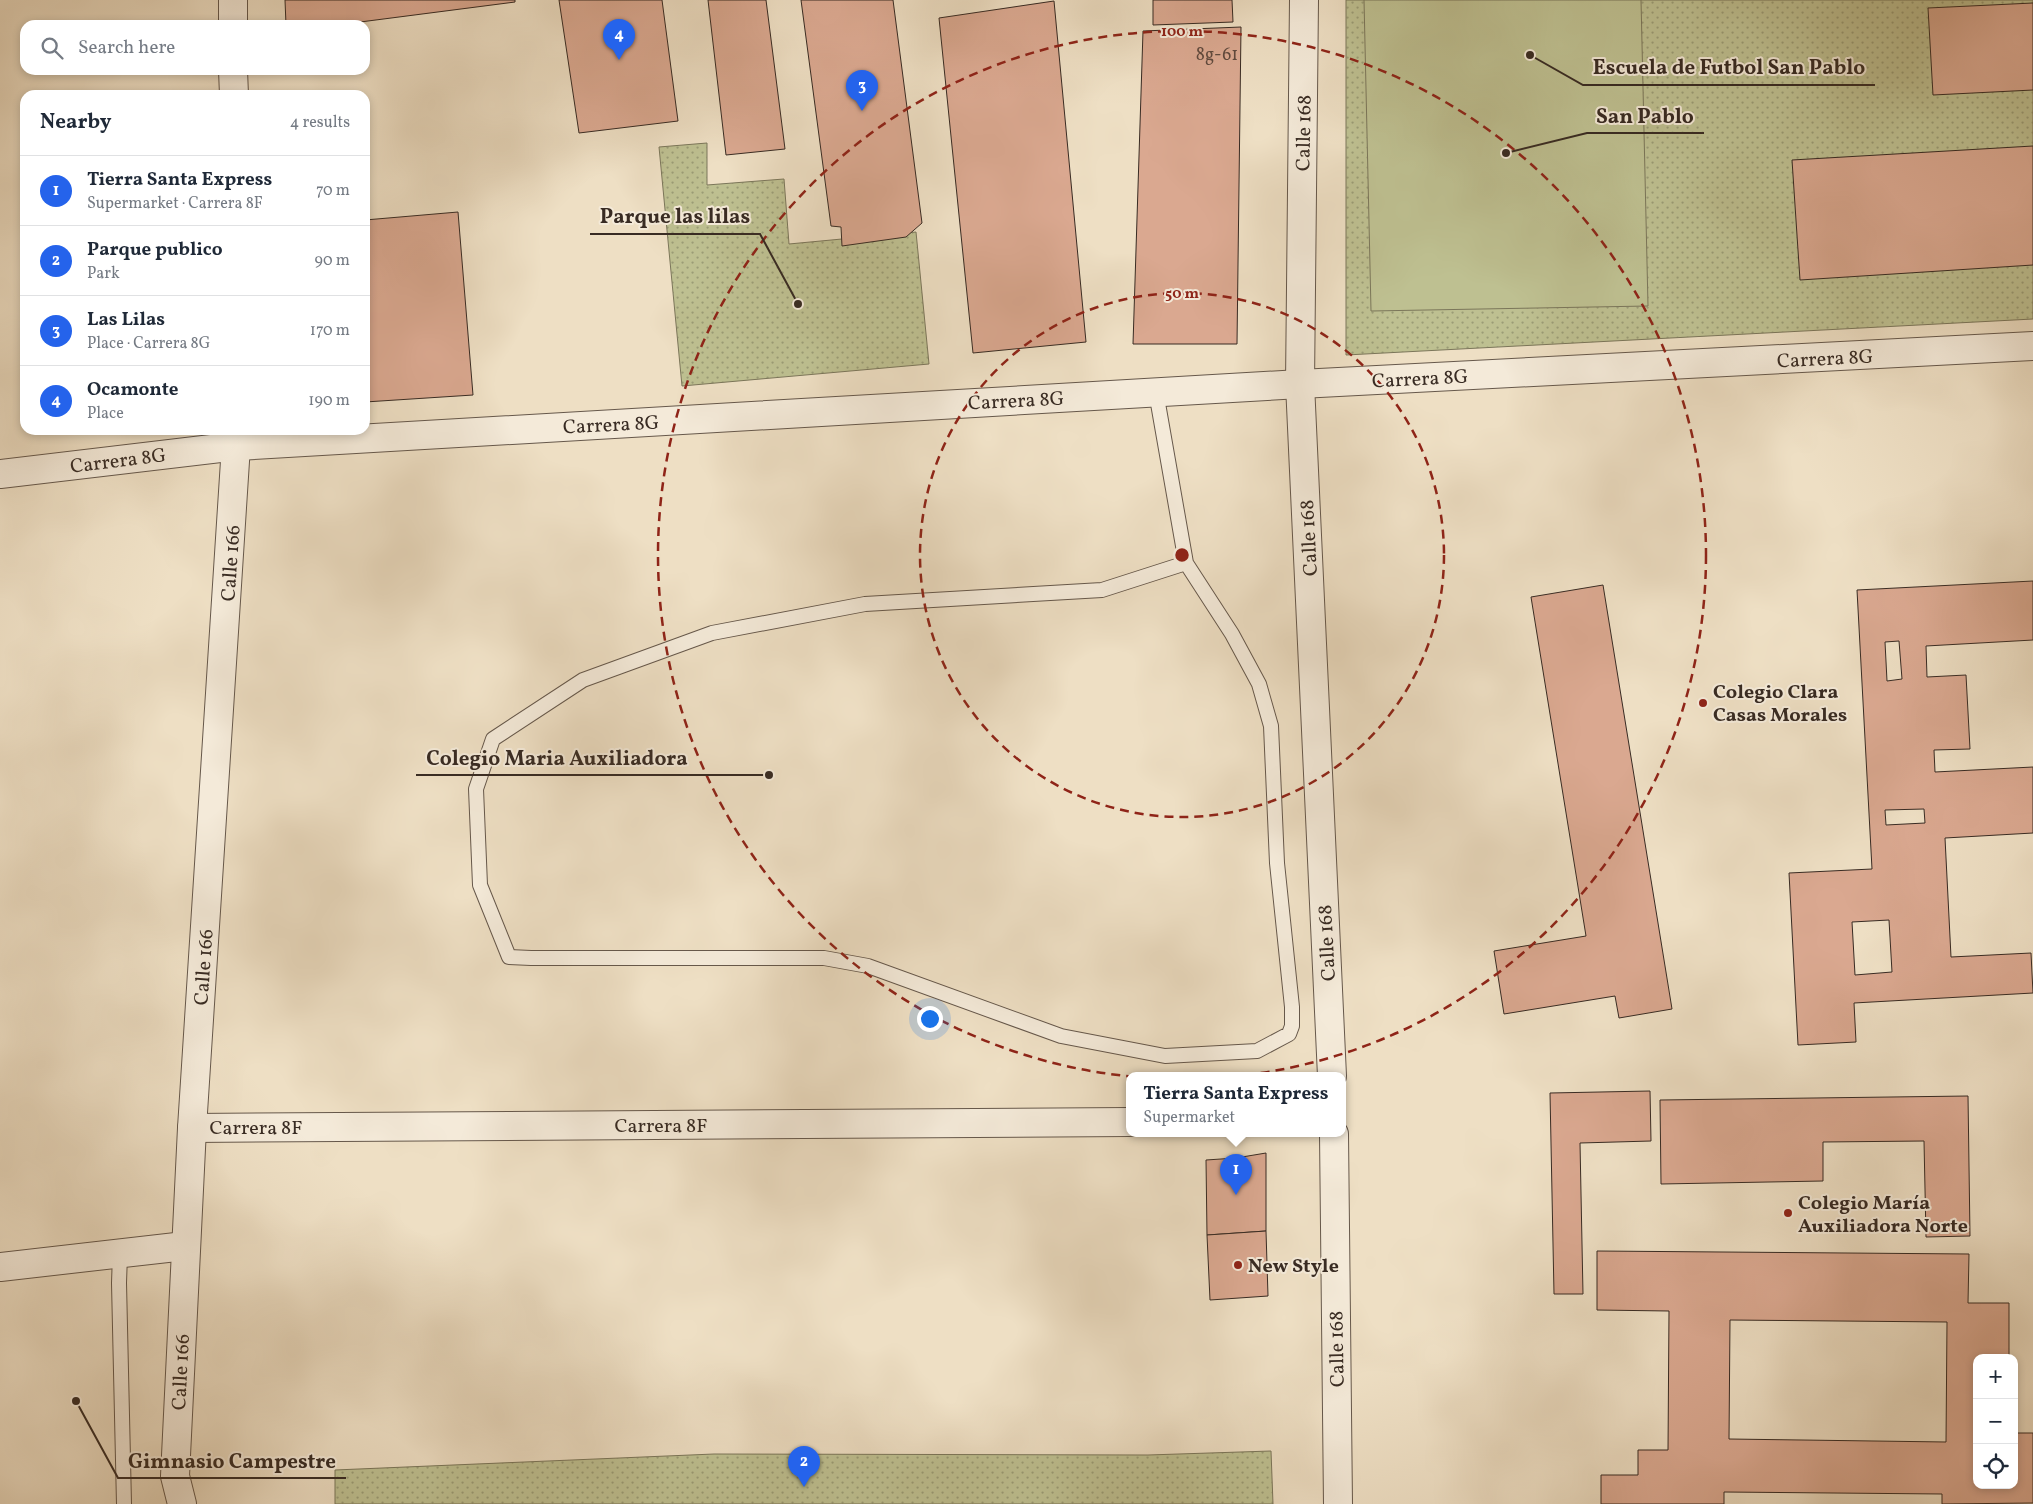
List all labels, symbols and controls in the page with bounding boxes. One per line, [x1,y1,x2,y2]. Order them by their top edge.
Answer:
pin: 4 [603,19,635,60]
search box [20,20,370,75]
text: 100 m [1161,22,1204,43]
icon: search [38,34,66,62]
text: Search here [78,35,175,61]
house number: 8g-61 [1196,43,1238,68]
callout: Escuela de Futbol San Pablo [1583,49,1875,85]
text: Escuela de Futbol San Pablo [1593,54,1865,83]
pin: 3 [846,70,878,111]
street label: Calle 168 [1290,95,1320,172]
callout: San Pablo [1587,97,1704,133]
text: San Pablo [1596,103,1694,132]
text: Nearby [40,108,111,137]
text: 4 results [290,112,350,134]
text: Tierra Santa Express [87,167,272,193]
text: 1 [53,180,59,202]
text: 70 m [316,180,350,202]
text: Supermarket · Carrera 8F [87,193,263,215]
callout: Parque las lilas [590,198,760,234]
text: Parque las lilas [600,203,750,232]
text: Parque publico [87,237,223,263]
text: 2 [52,250,60,272]
text: 90 m [314,250,350,272]
text: Park [87,263,120,285]
text: 50 m [1165,284,1199,305]
text: Las Lilas [87,307,165,333]
text: 3 [52,320,60,342]
text: 170 m [310,320,350,342]
text: Place · Carrera 8G [87,333,210,355]
street label: Carrera 8G [1776,343,1874,377]
street label: Carrera 8G [1371,363,1469,397]
text: Ocamonte [87,377,178,403]
street label: Carrera 8G [967,385,1065,419]
text: 4 [51,390,61,412]
text: 190 m [308,390,350,412]
text: Place [87,403,124,425]
street label: Carrera 8G [562,409,660,443]
street label: Carrera 8G [69,442,168,482]
street label: Calle 168 [1294,499,1326,577]
street label: Calle 166 [215,524,249,602]
centre of rings [1173,546,1191,564]
place label: Colegio Clara Casas Morales [1713,679,1847,730]
marker: Colegio Clara Casas Morales [1697,697,1709,709]
callout: Colegio Maria Auxiliadora [416,739,697,775]
text: Colegio Maria Auxiliadora [426,745,688,774]
street label: Calle 168 [1312,904,1344,982]
street label: Calle 166 [188,928,222,1006]
your location [917,1006,943,1032]
popup [1126,1072,1346,1137]
text: Tierra Santa Express [1143,1081,1329,1107]
text: Supermarket [1143,1107,1235,1129]
street label: Carrera 8F [615,1113,707,1141]
street label: Carrera 8F [210,1115,302,1143]
pin: 1 [1220,1154,1252,1195]
place label: Colegio María Auxiliadora Norte [1798,1190,1968,1241]
marker: Colegio María Auxiliadora Norte [1782,1207,1794,1219]
place label: New Style [1248,1253,1339,1281]
marker: New Style [1232,1259,1244,1271]
street label: Calle 168 [1323,1310,1353,1387]
street label: Calle 166 [166,1333,198,1411]
map controls [1973,1354,2018,1489]
button: + [1973,1354,2018,1399]
button: − [1973,1399,2018,1444]
callout: Gimnasio Campestre [118,1442,346,1478]
button: locate [1973,1444,2018,1489]
pin: 2 [788,1446,820,1487]
text: Gimnasio Campestre [128,1448,336,1477]

